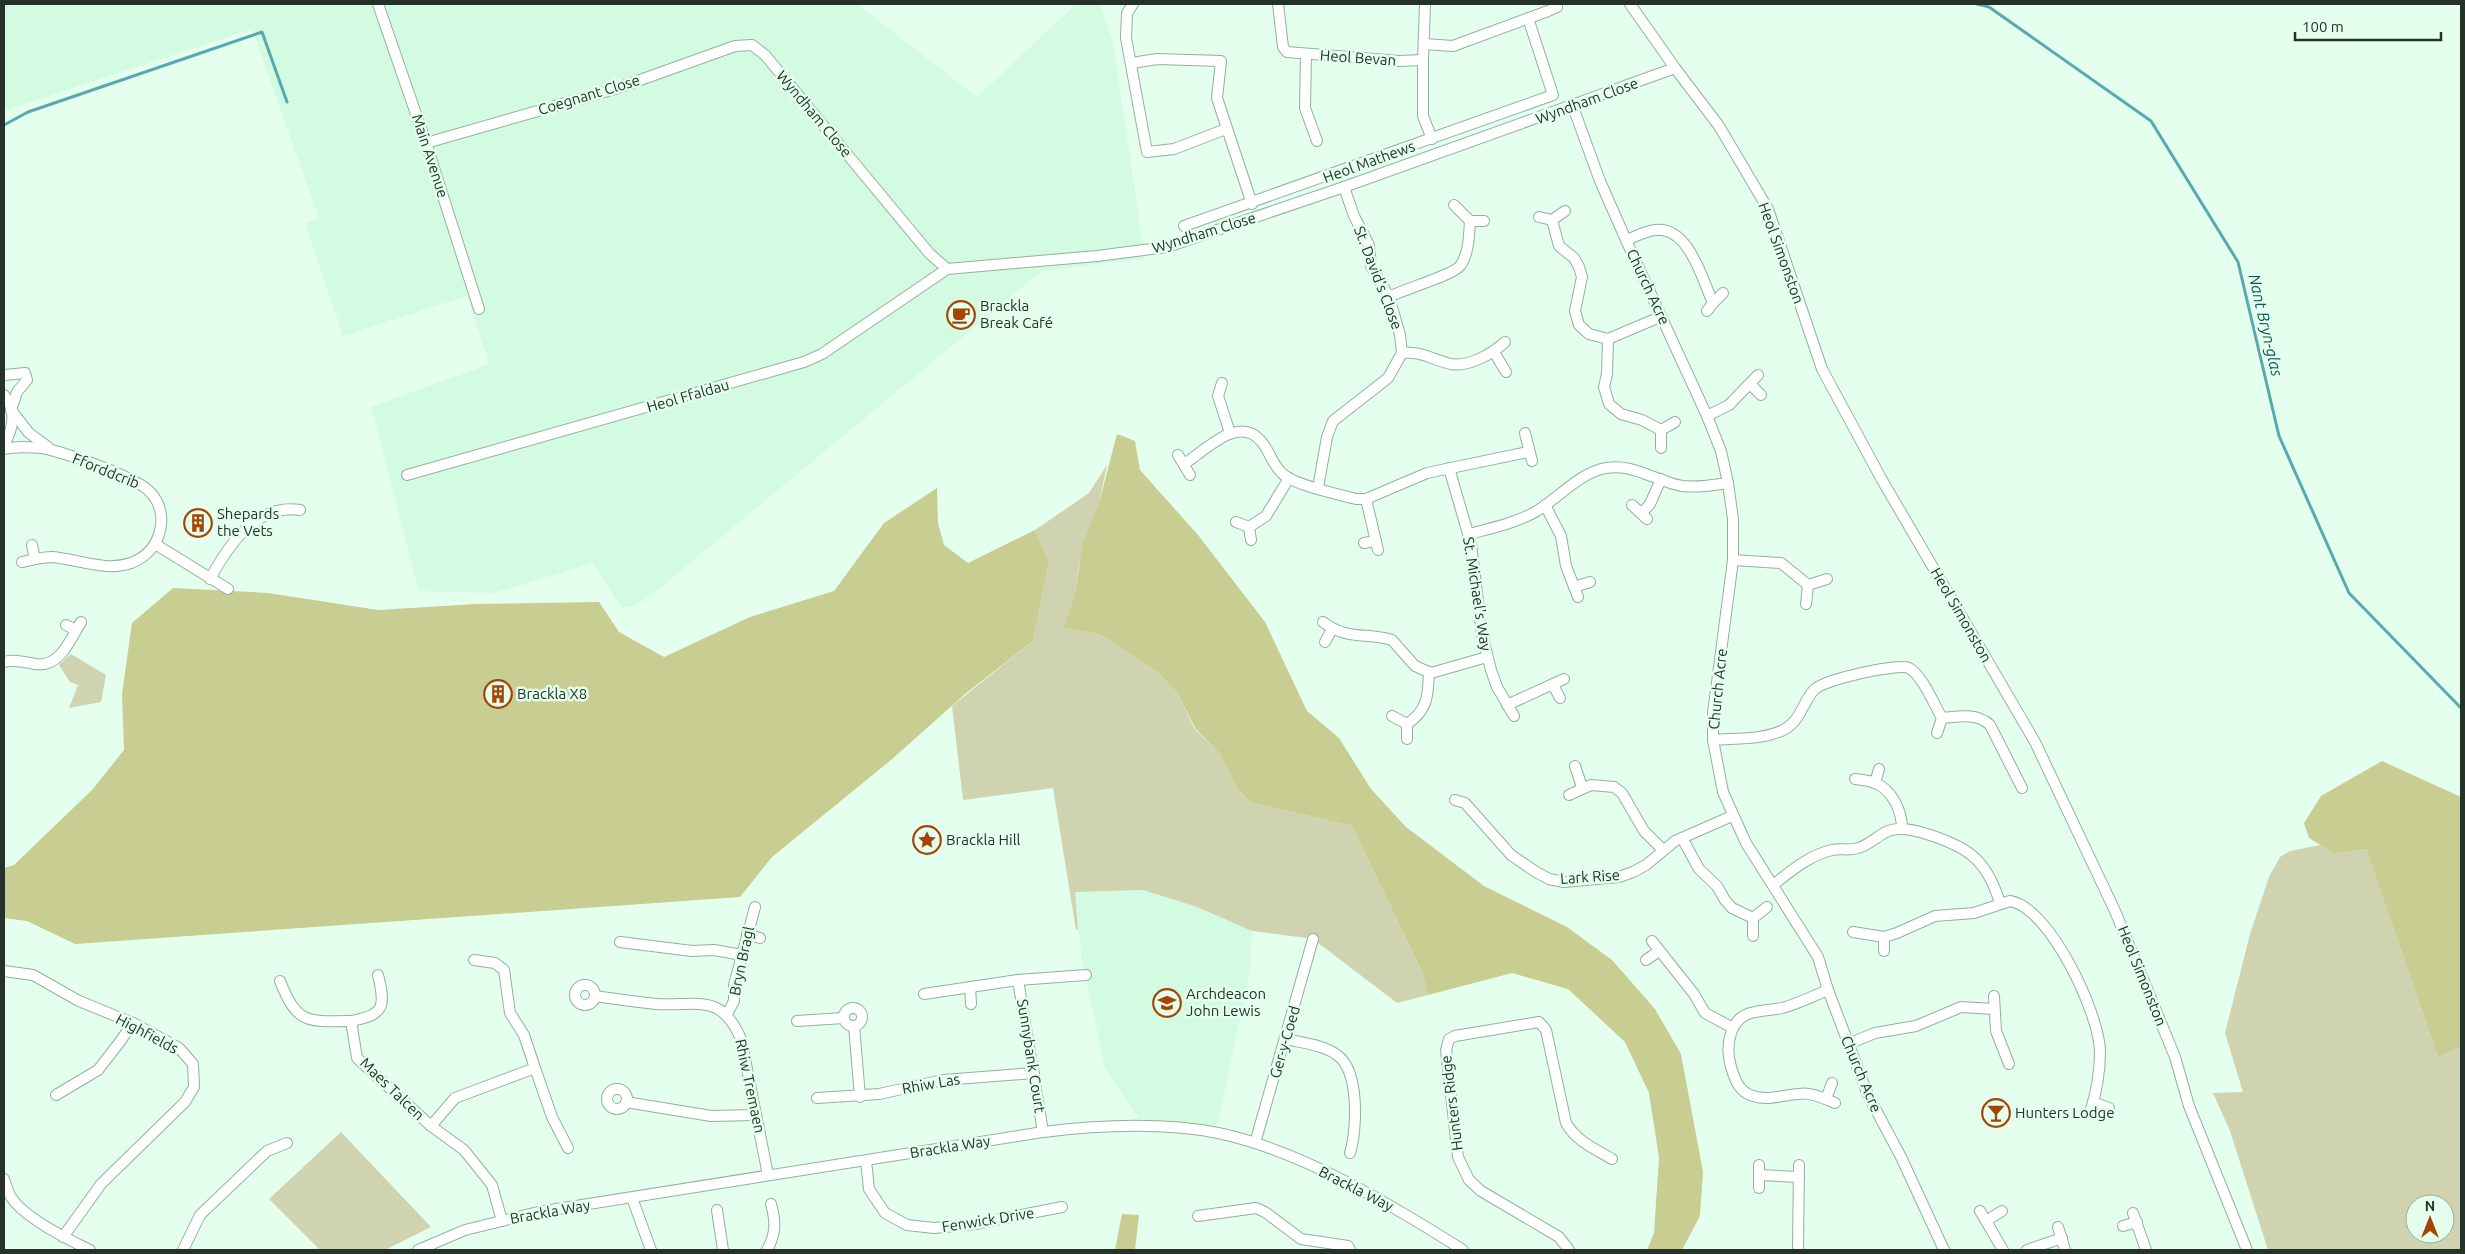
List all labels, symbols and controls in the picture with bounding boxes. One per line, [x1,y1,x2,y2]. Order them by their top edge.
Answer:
scale bar [2295,10,2441,42]
text: 100 m [2302,18,2344,35]
street label: Heol Bevan [1319,46,1397,69]
street label: Wyndham Close [773,67,856,160]
street label: Coegnant Close [536,71,642,118]
street label: Wyndham Close [1533,74,1640,127]
street label: Main Avenue [409,112,452,200]
street label: Heol Mathews [1321,137,1417,186]
street label: Heol Simonston [1755,200,1808,306]
street label: Wyndham Close [1150,209,1258,256]
street label: St. David's Close [1351,224,1406,332]
street label: Church Acre [1623,246,1673,327]
water label: Nant Bryn-glas [2245,272,2287,378]
place label: Brackla Break Café [980,297,1053,331]
cafe icon: Brackla Break Café [946,300,976,330]
street label: Heol Ffaldau [645,376,731,415]
street label: Fforddcrib [70,449,142,492]
place label: Shepards the Vets [217,505,279,539]
building icon: Shepards the Vets [183,508,213,538]
street label: St. Michael's Way [1460,536,1495,652]
street label: Heol Simonston [1927,564,1995,665]
street label: Church Acre [1705,647,1730,730]
building icon: Brackla X8 [483,679,513,709]
place label: Brackla X8 [517,685,587,702]
place icon: Brackla Hill [912,825,942,855]
place label: Brackla Hill [946,831,1021,848]
street label: Lark Rise [1560,866,1620,887]
street label: Heol Simonston [2115,923,2170,1028]
street label: Bryn Bragl [726,925,757,997]
place label: Archdeacon John Lewis [1186,985,1266,1019]
school or university icon: Archdeacon John Lewis [1152,988,1182,1018]
street label: Sunnybank Court [1014,998,1049,1114]
street label: Ger-y-Coed [1266,1004,1303,1080]
street label: Highfields [113,1010,181,1057]
street label: Church Acre [1838,1033,1885,1115]
street label: Rhiw Tremaen [732,1037,769,1135]
street label: Maes Talcen [357,1054,428,1123]
street label: Hunters Ridge [1437,1054,1466,1152]
street label: Rhiw Las [901,1070,961,1097]
bar icon: Hunters Lodge [1981,1098,2011,1128]
place label: Hunters Lodge [2015,1104,2114,1121]
street label: Brackla Way [909,1132,991,1161]
street label: Brackla Way [1316,1163,1396,1215]
north arrow [2405,1194,2455,1244]
street label: Brackla Way [509,1196,591,1227]
text: N [2425,1198,2435,1214]
street label: Fenwick Drive [940,1204,1035,1235]

